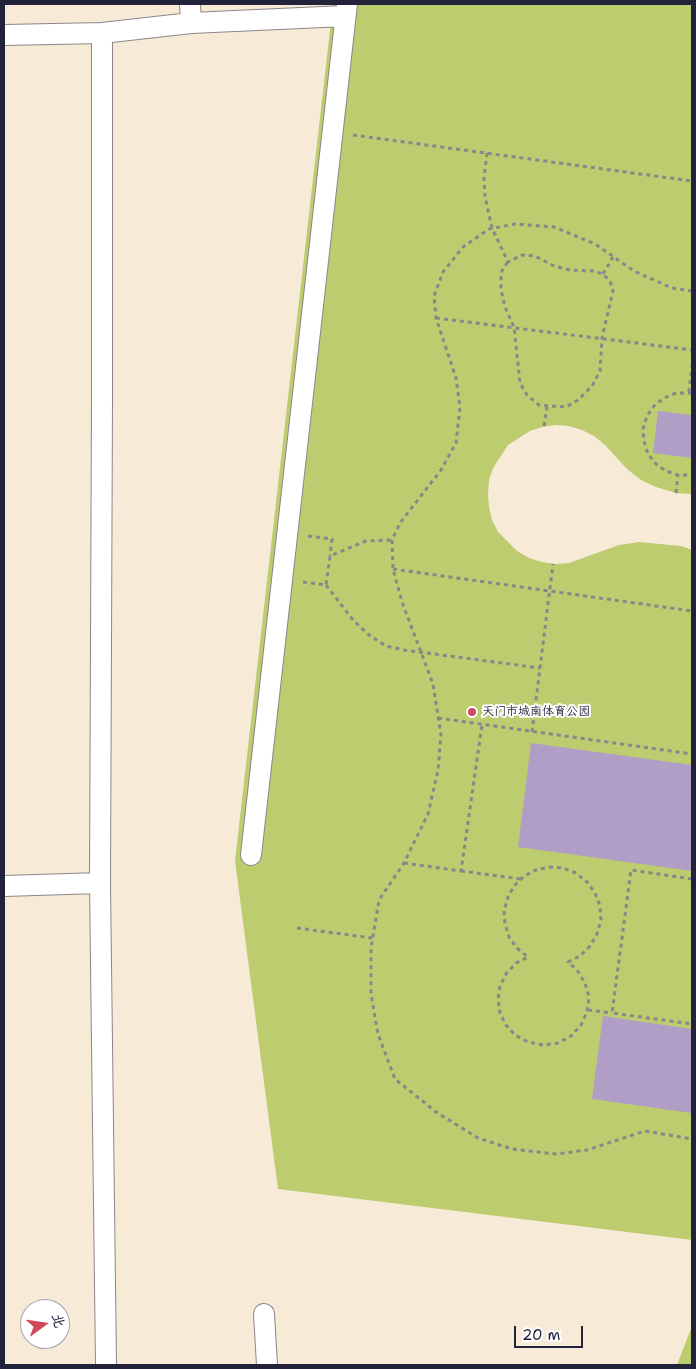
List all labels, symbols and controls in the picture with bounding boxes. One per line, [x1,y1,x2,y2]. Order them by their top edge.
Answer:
place label: 天门市城南体育公园 [482,705,590,719]
marker: 天门市城南体育公园 [466,706,478,718]
north arrow [20,1299,70,1349]
text: 北 [48,1312,69,1330]
scale bar [516,1316,585,1348]
text: 20 m [522,1325,561,1345]

